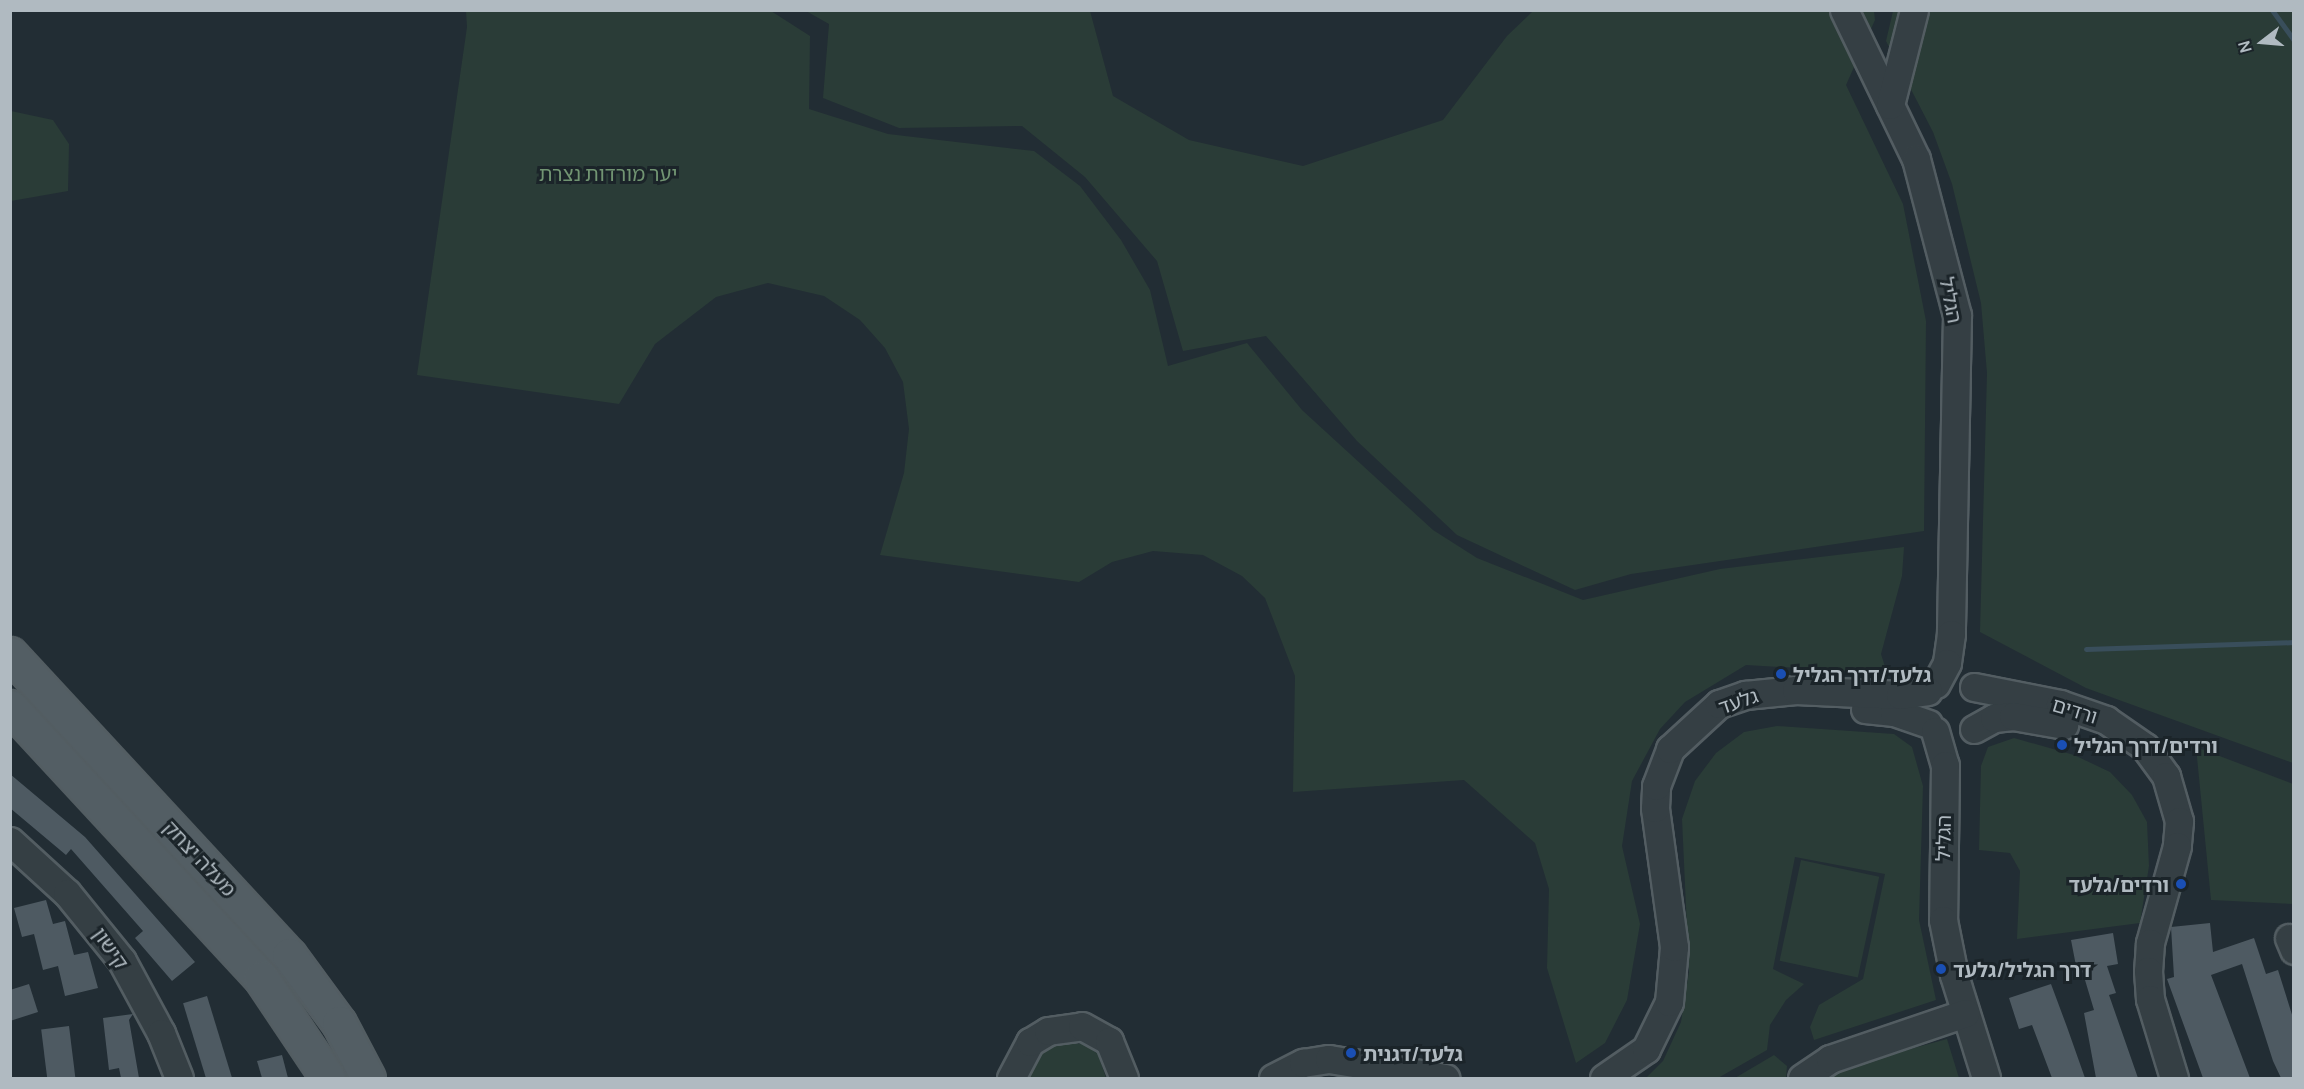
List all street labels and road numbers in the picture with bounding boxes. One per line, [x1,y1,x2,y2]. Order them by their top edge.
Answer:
street label: הגליל [1935,275,1967,325]
street label: גלעד [1715,683,1761,719]
street label: ורדים [2049,692,2101,728]
street label: מעלה יצחק [159,815,241,901]
street label: הגליל [1931,815,1955,861]
street label: קישון [88,922,134,974]

